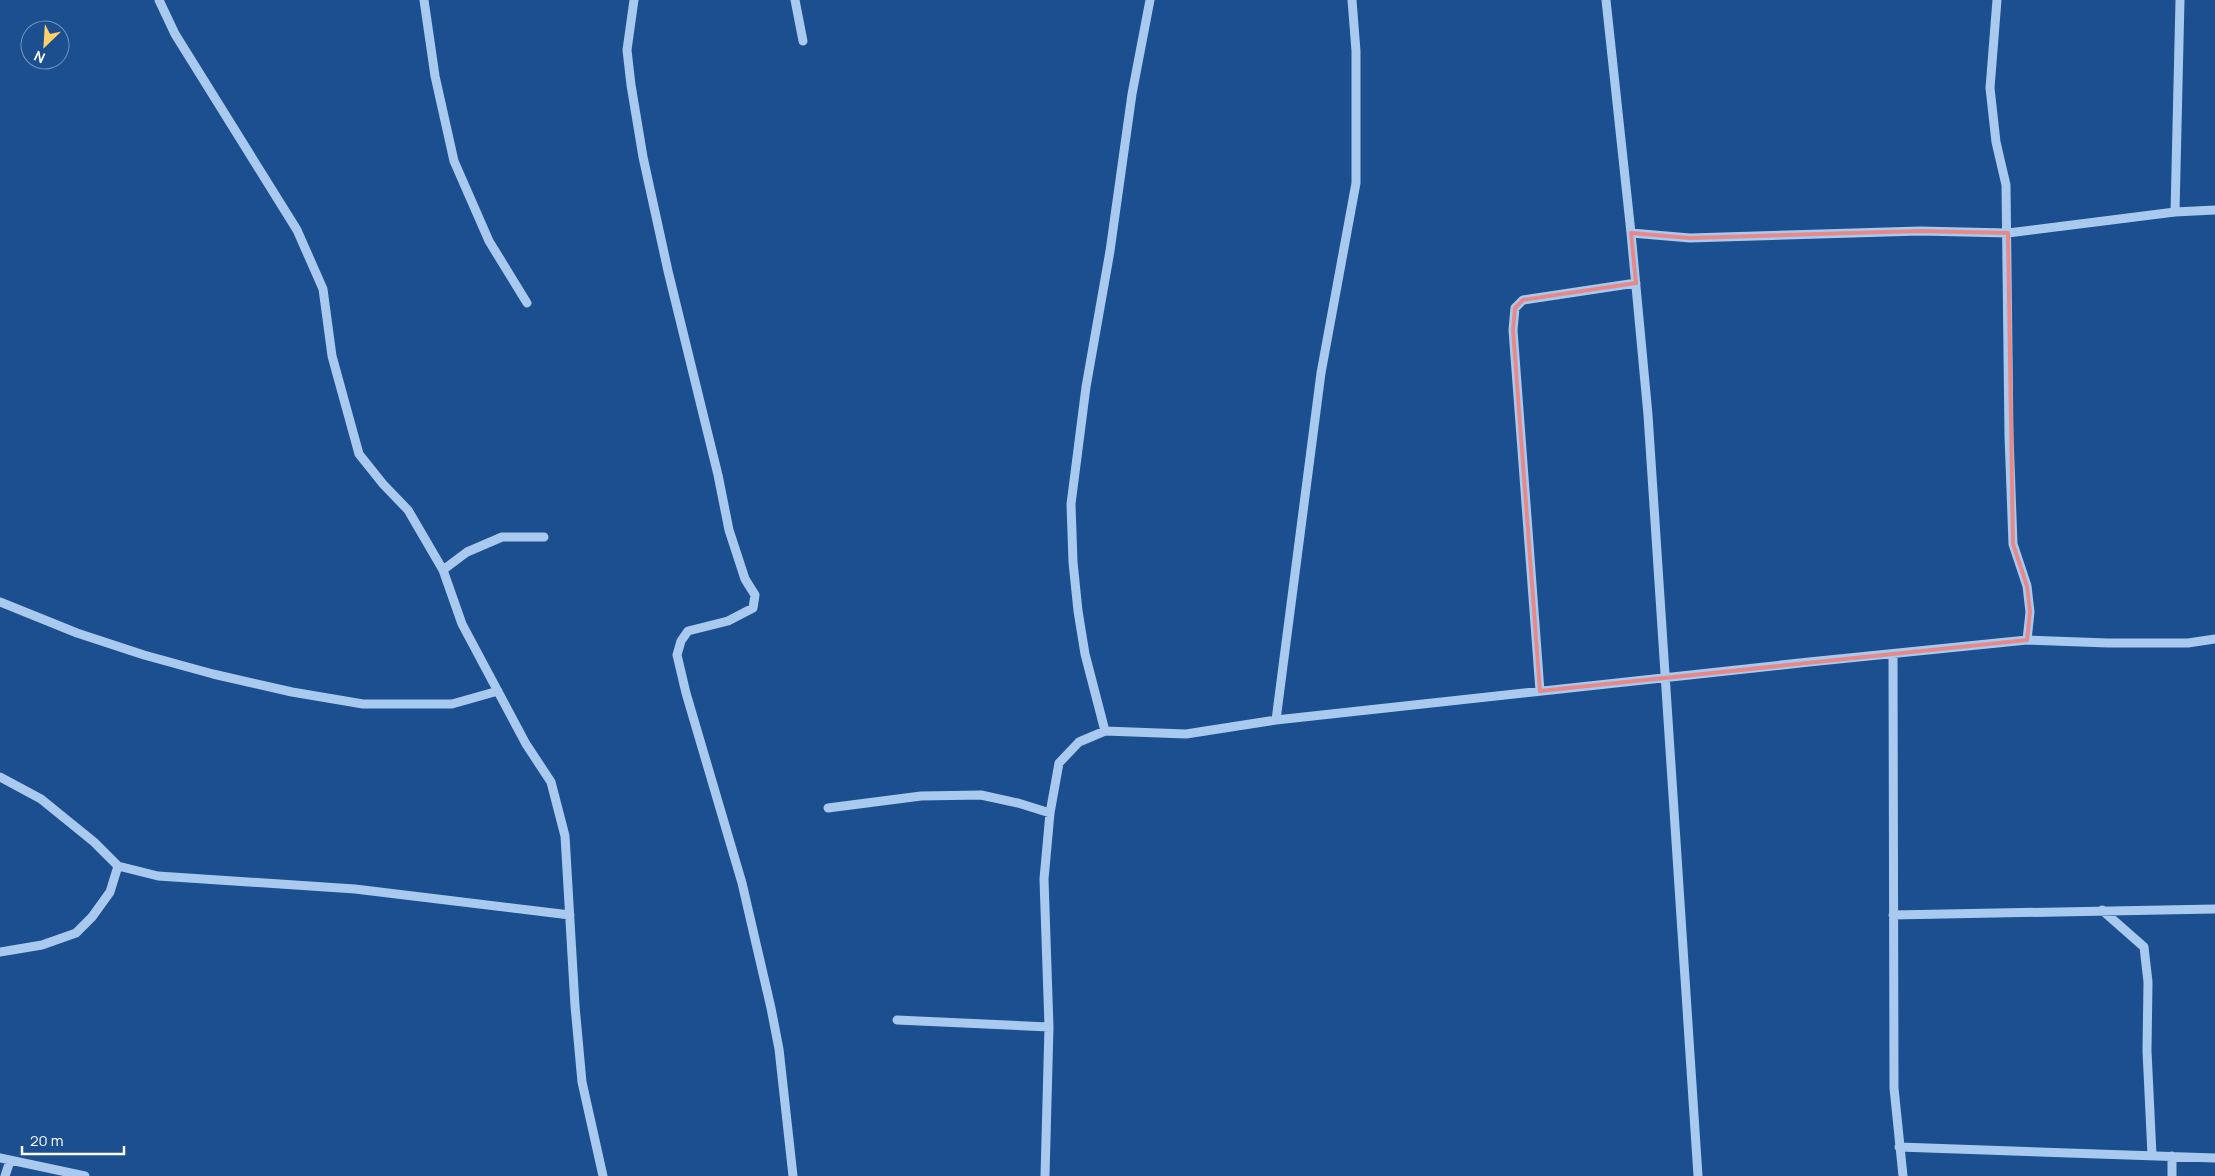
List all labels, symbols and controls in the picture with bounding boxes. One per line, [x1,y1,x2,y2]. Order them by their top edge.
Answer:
north arrow [20,20,70,70]
text: N [31,46,48,68]
scale bar [22,1124,125,1156]
text: 20 m [30,1130,63,1151]

